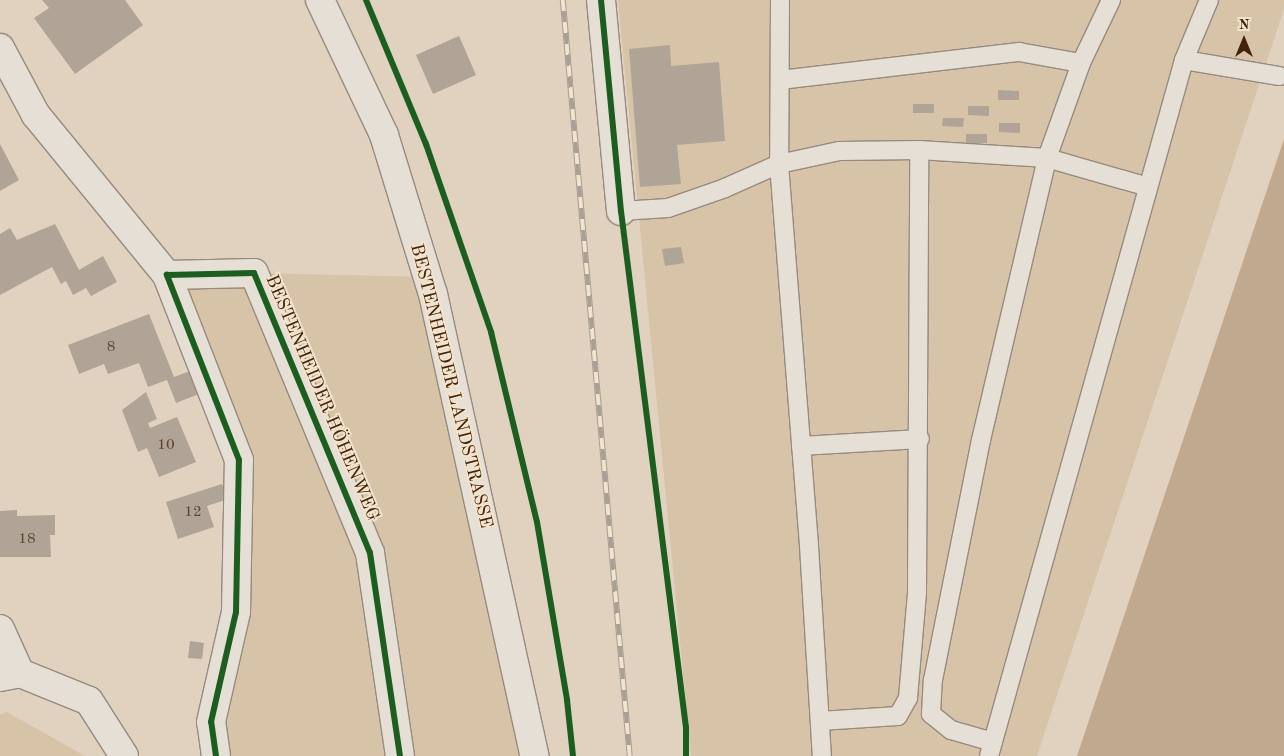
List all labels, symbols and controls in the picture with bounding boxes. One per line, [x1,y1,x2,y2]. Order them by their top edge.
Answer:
north arrow [1219,15,1269,65]
text: N [1239,18,1249,32]
street label: BESTENHEIDER LANDSTRASSE [405,242,497,530]
street label: BESTENHEIDER HÖHENWEG [260,272,384,524]
house number: 8 [107,339,115,357]
house number: 10 [157,437,175,455]
house number: 12 [184,504,202,522]
house number: 18 [18,531,36,549]

